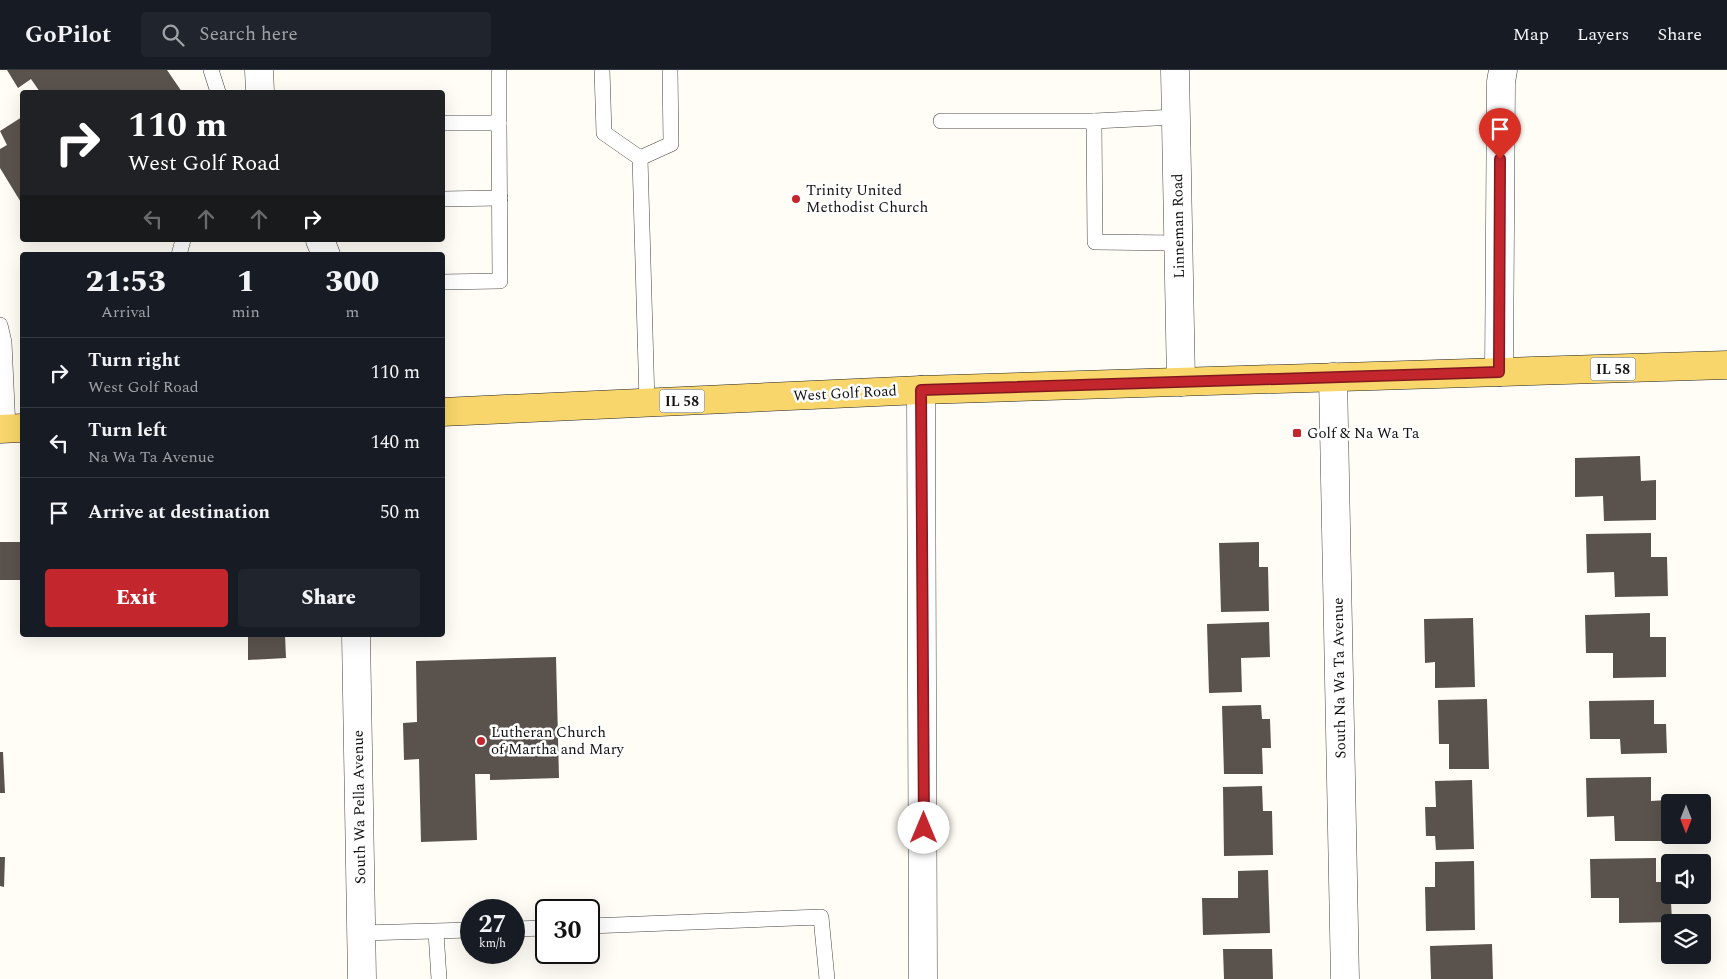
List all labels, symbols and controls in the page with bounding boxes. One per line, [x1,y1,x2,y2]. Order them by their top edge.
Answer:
search box [141,12,491,57]
text: GoPilot [25,17,111,53]
text: Search here [199,20,298,49]
icon: search [159,21,187,49]
text: Map [1513,21,1549,48]
text: Layers [1577,21,1629,48]
text: Share [1657,21,1702,48]
text: 110 m [128,99,227,152]
pin [1479,108,1521,159]
icon: right [45,110,110,175]
icon: arrive [1486,115,1514,143]
text: West Golf Road [128,147,280,180]
street label: Linneman Road [1166,173,1191,279]
place label: Trinity United Methodist Church [806,179,929,219]
marker: Trinity United Methodist Church [790,193,802,205]
icon: left [139,205,167,233]
icon: ahead [192,205,220,233]
icon: ahead [245,205,273,233]
icon: right [298,205,326,233]
text: 21:53 [86,259,166,305]
text: 1 [237,259,255,305]
text: 300 [325,259,379,305]
text: Arrival [101,300,151,324]
text: min [232,300,260,324]
text: m [345,300,359,324]
text: Turn right [88,346,181,375]
text: 110 m [370,358,420,387]
road number: IL 58 [1590,358,1636,380]
icon: right [45,359,73,387]
text: West Golf Road [88,375,199,399]
street label: West Golf Road [793,379,897,408]
road number: IL 58 [660,390,704,412]
text: Turn left [88,416,167,445]
place label: Golf & Na Wa Ta [1307,422,1420,445]
marker: Golf & Na Wa Ta [1291,427,1303,439]
text: 140 m [370,428,420,457]
icon: left [45,429,73,457]
text: Na Wa Ta Avenue [88,445,214,469]
text: Arrive at destination [88,498,270,527]
text: 50 m [380,498,420,527]
icon: arrive [45,499,73,527]
button: Exit [45,569,228,627]
button: Share [238,569,420,627]
street label: South Na Wa Ta Avenue [1327,597,1352,759]
place label: Lutheran Church of Martha and Mary [491,721,625,761]
street label: South Wa Pella Avenue [347,730,372,884]
marker: Lutheran Church of Martha and Mary [475,735,487,747]
north arrow [1661,794,1711,844]
map controls [1661,794,1711,964]
position arrow [897,801,949,853]
button: sound [1661,854,1711,904]
speed limit sign: 30 [535,899,600,964]
text: 27 [478,906,507,944]
button: layers [1661,914,1711,964]
text: km/h [479,934,506,953]

